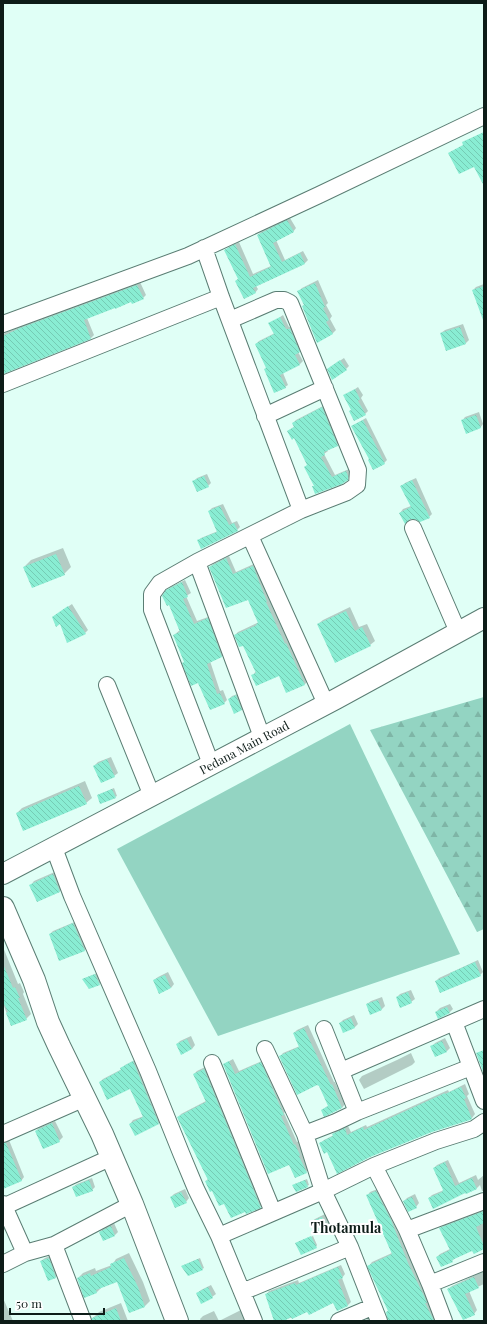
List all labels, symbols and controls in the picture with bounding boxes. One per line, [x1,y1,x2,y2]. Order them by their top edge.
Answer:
street label: Pedana Main Road [196,717,292,777]
district label: Thotamula [311,1218,382,1237]
scale bar [10,1290,104,1316]
text: 50 m [16,1295,42,1311]

